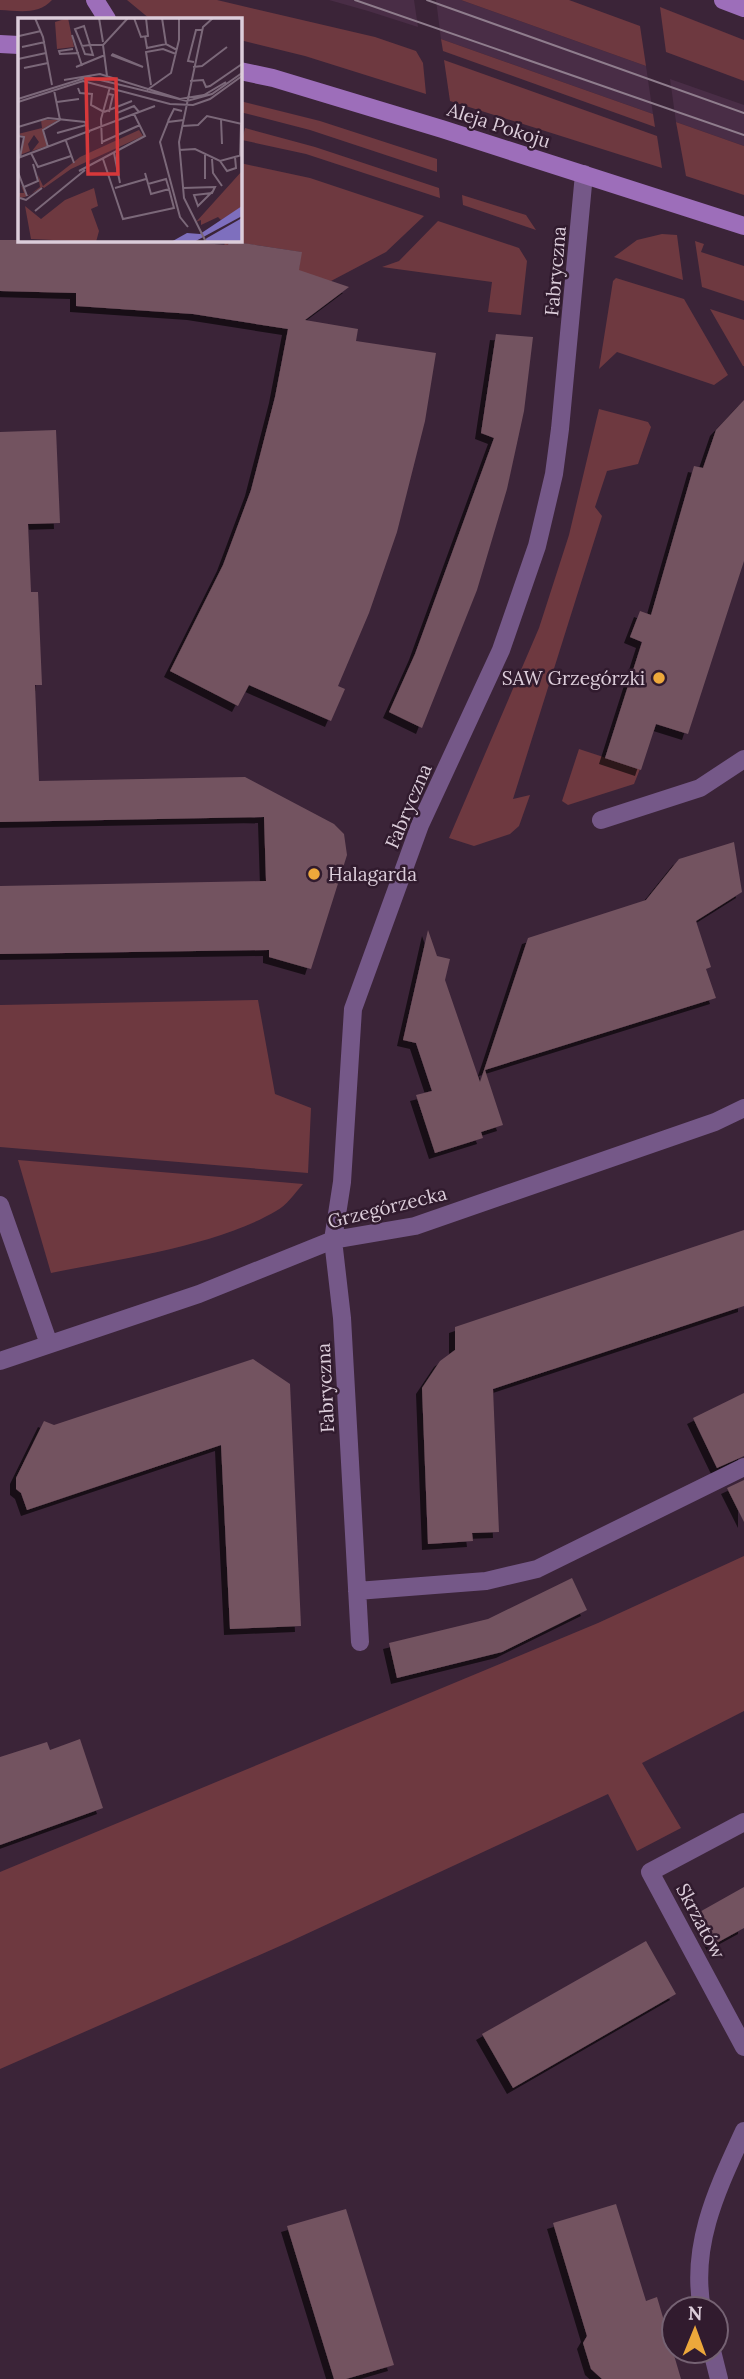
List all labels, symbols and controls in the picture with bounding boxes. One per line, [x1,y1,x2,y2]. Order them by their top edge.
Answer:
inset map [18,18,242,242]
street label: Aleja Pokoju [443,97,554,153]
street label: Fabryczna [539,225,571,317]
place label: SAW Grzegórzki [502,666,645,690]
marker: SAW Grzegórzki [651,670,667,686]
street label: Fabryczna [379,760,437,852]
place label: Halagarda [328,862,417,886]
marker: Halagarda [306,866,322,882]
street label: Grzegórzecka [325,1181,449,1233]
street label: Fabryczna [311,1342,339,1434]
street label: Skrzatów [671,1879,731,1964]
north arrow [660,2295,730,2365]
text: N [688,2301,703,2325]

